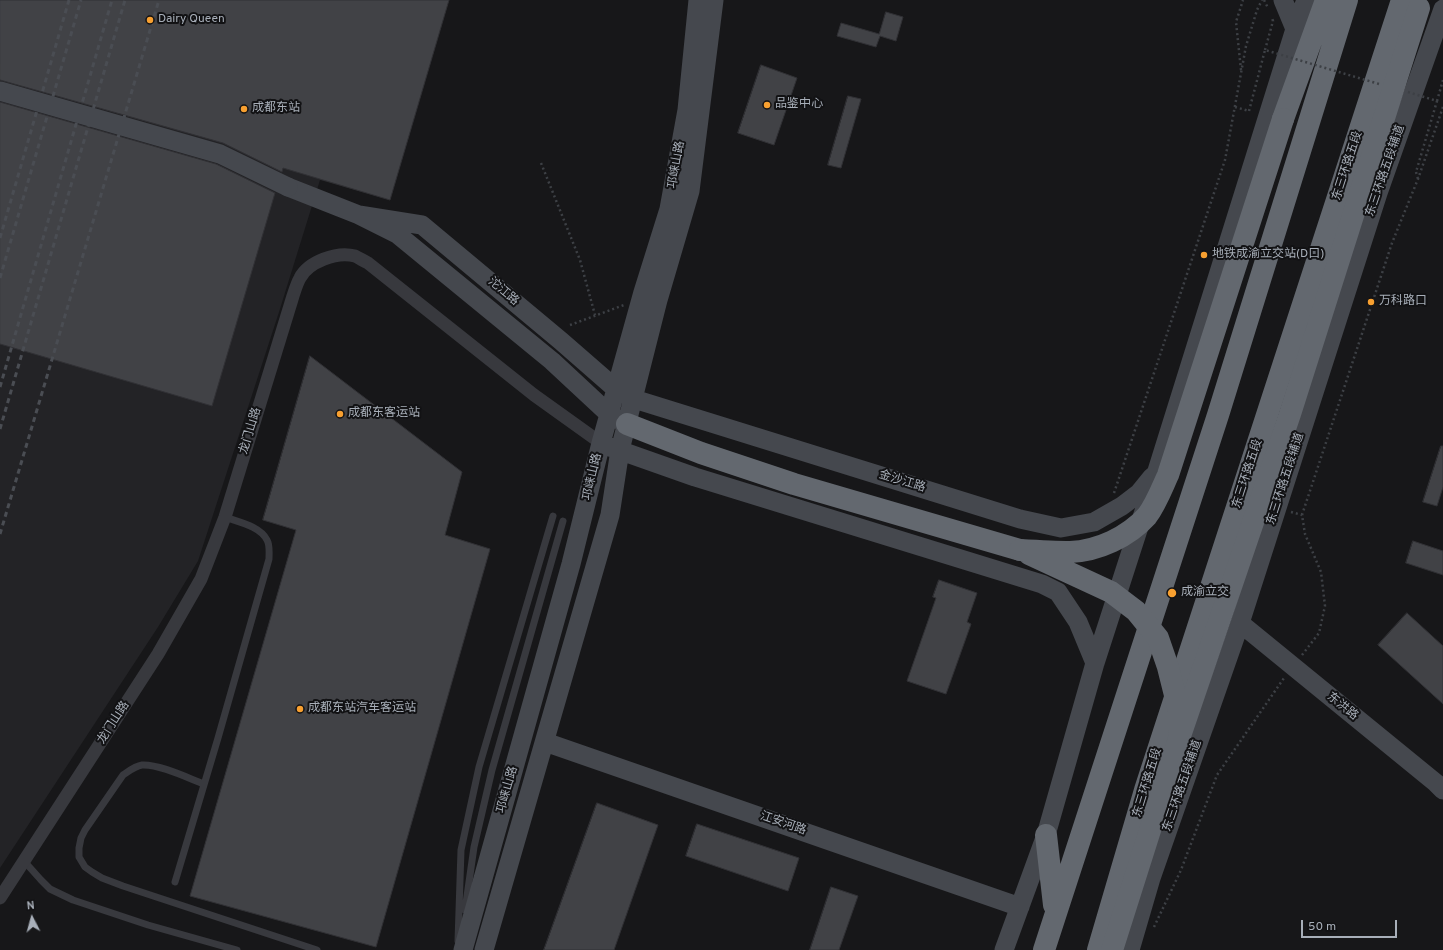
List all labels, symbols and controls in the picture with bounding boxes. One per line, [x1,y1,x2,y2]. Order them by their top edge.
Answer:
place label: Dairy Queen [158,13,225,27]
marker: Dairy Queen [145,15,155,25]
place label: 品鉴中心 [775,98,823,112]
marker: 品鉴中心 [762,100,772,110]
place label: 成都东站 [252,102,300,116]
marker: 成都东站 [239,104,249,114]
street label: 东三环路五段辅道 [1364,123,1408,219]
street label: 东三环路五段 [1330,130,1366,202]
street label: 邛崃山路 [666,140,688,190]
place label: 地铁成渝立交站(D口) [1212,248,1324,262]
marker: 地铁成渝立交站(D口) [1199,250,1209,260]
street label: 沱江路 [485,275,521,309]
place label: 万科路口 [1379,295,1427,309]
marker: 万科路口 [1366,297,1376,307]
street label: 龙门山路 [237,406,265,456]
place label: 成都东客运站 [348,407,420,421]
marker: 成都东客运站 [335,409,345,419]
street label: 东三环路五段辅道 [1264,431,1308,527]
street label: 东三环路五段 [1230,438,1266,510]
street label: 邛崃山路 [581,452,605,502]
street label: 金沙江路 [877,468,927,496]
place label: 成渝立交 [1181,586,1229,600]
marker: 成渝立交 [1166,587,1178,599]
street label: 东洪路 [1323,690,1361,724]
street label: 龙门山路 [95,699,133,747]
place label: 成都东站汽车客运站 [308,702,416,716]
marker: 成都东站汽车客运站 [295,704,305,714]
street label: 东三环路五段辅道 [1161,738,1205,834]
street label: 东三环路五段 [1131,746,1165,820]
street label: 邛崃山路 [494,765,522,815]
street label: 江安河路 [758,809,808,839]
north arrow [12,898,52,938]
text: N [26,899,35,913]
scale bar [1303,912,1399,938]
text: 50 m [1308,919,1336,935]

